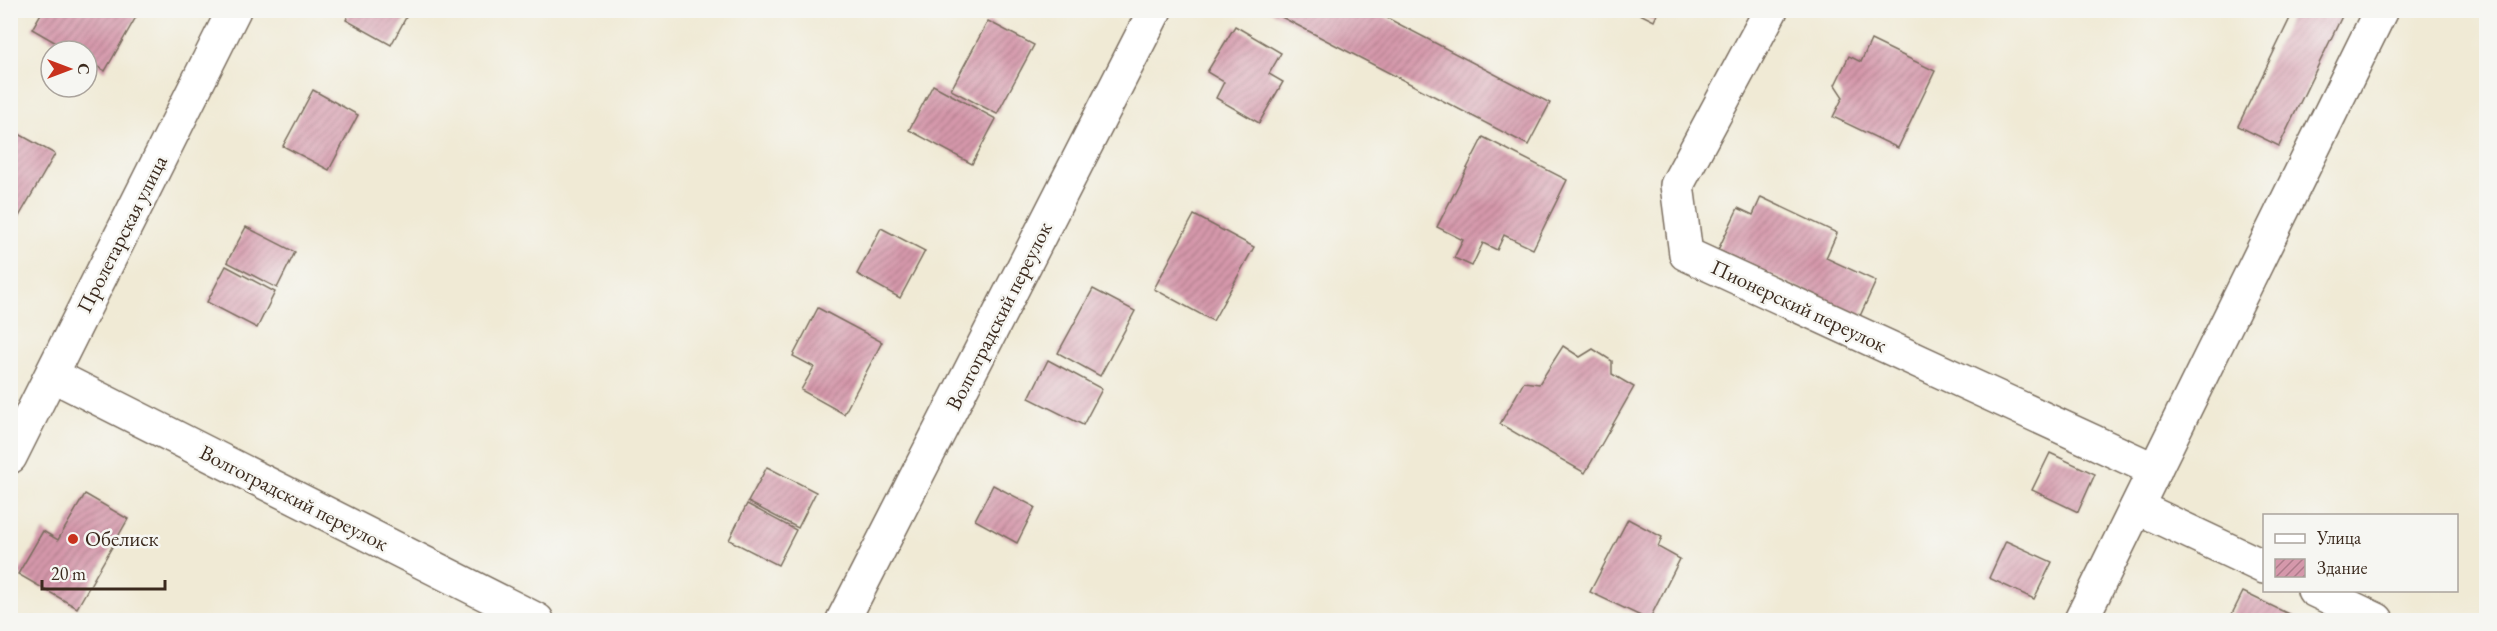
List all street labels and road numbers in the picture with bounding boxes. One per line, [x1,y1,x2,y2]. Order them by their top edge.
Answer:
street label: Пролетарская улица [70,150,173,317]
street label: Волгоградский переулок [939,217,1058,414]
street label: Пионерский переулок [1707,253,1891,358]
street label: Волгоградский переулок [196,438,393,557]

